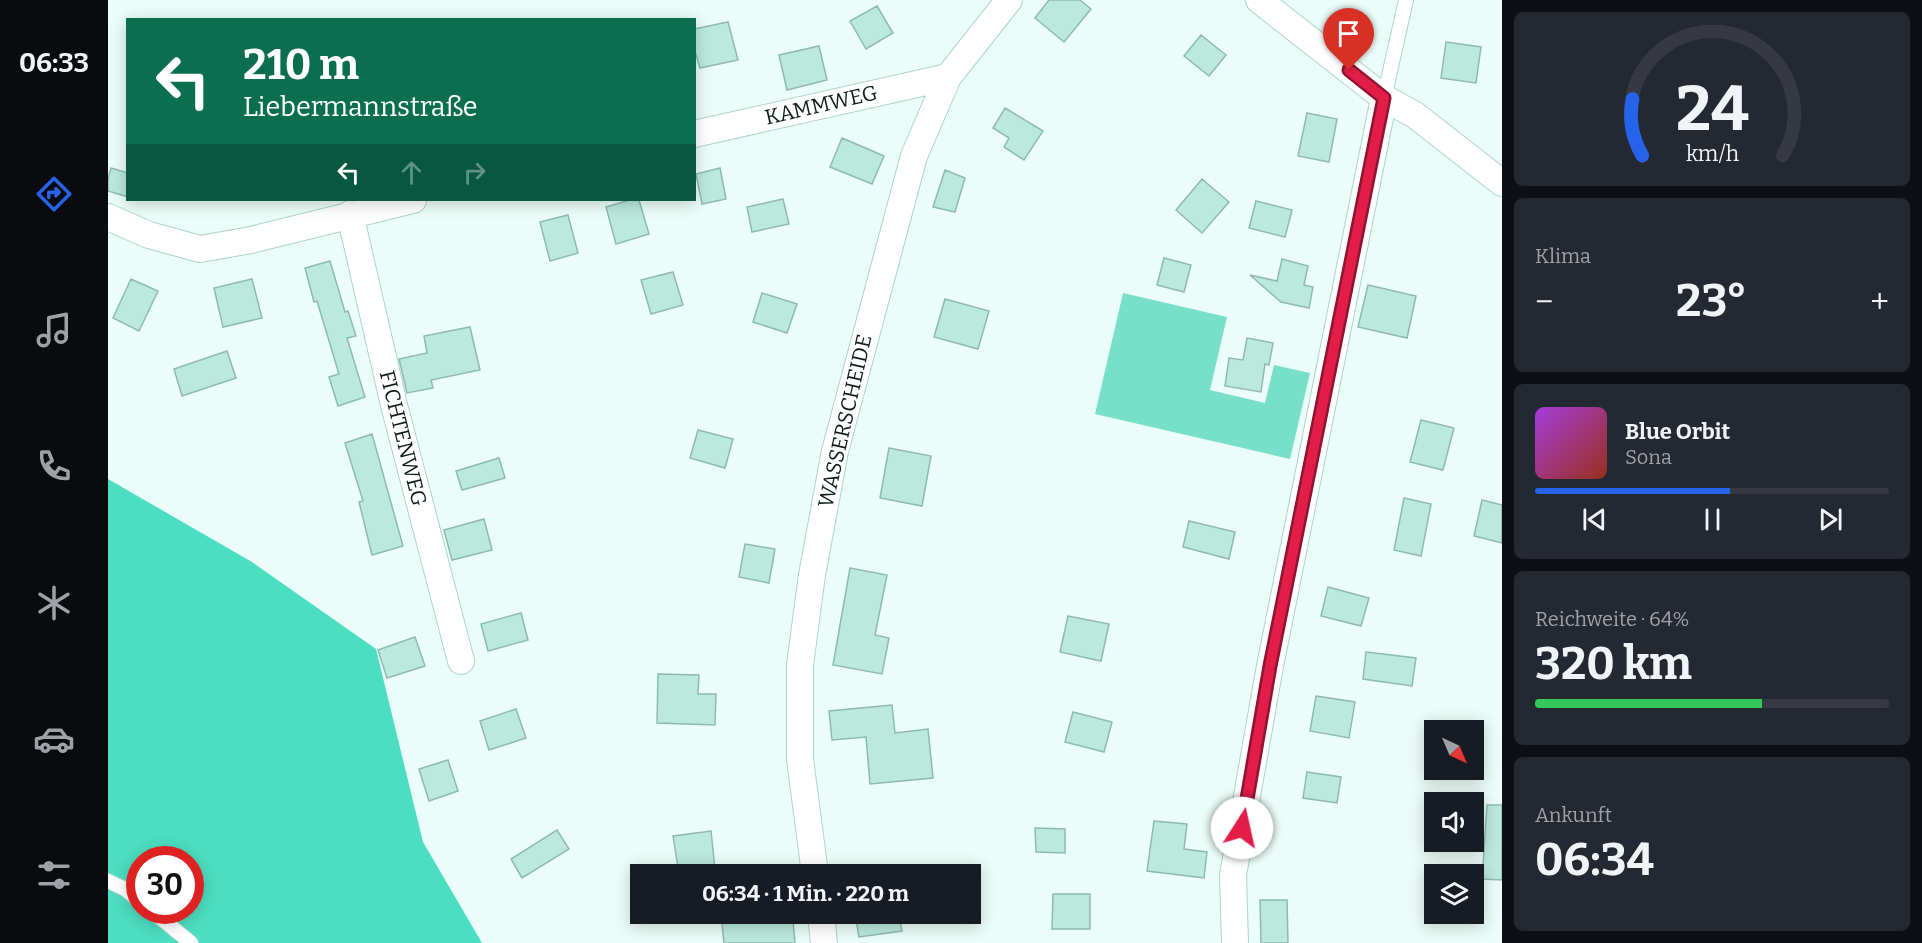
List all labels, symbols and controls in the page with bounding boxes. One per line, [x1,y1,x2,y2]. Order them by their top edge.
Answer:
pin [1323,8,1374,70]
icon: arrive [1332,17,1365,50]
text: 210 m [243,40,359,90]
icon: left [144,42,222,120]
text: 06:33 [19,47,89,79]
text: 24 [1675,72,1749,147]
street label: KAMMWEG [762,79,880,131]
text: Liebermannstraße [243,91,478,123]
text: km/h [1685,141,1739,167]
icon: left [332,156,365,189]
icon: ahead [395,156,428,189]
icon: right [458,156,491,189]
icon: directions [33,173,75,215]
text: Klima [1535,244,1591,268]
text: 23° [1676,274,1747,328]
text: − [1535,282,1553,322]
text: + [1870,282,1889,322]
icon: music [33,309,75,351]
street label: WASSERSCHEIDE [812,332,878,510]
street label: FICHTENWEG [374,368,432,508]
text: Blue Orbit [1625,418,1730,445]
icon: phone [33,445,75,487]
text: Sona [1625,445,1672,469]
icon: previous [1578,503,1611,536]
icon: pause [1696,503,1729,536]
icon: next [1814,503,1847,536]
icon: climate [33,582,75,624]
text: Reichweite · 64% [1535,607,1690,631]
text: 320 km [1535,637,1692,691]
icon: car [33,718,75,760]
north arrow [1424,720,1484,780]
map controls [1424,720,1484,924]
button: sound [1424,792,1484,852]
position arrow [1210,796,1274,860]
text: Ankunft [1535,803,1612,827]
text: 06:34 [1535,833,1654,887]
speed limit sign: 30 [126,846,204,924]
icon: filters [33,854,75,896]
button: layers [1424,864,1484,924]
text: 06:34 · 1 Min. · 220 m [702,880,909,907]

